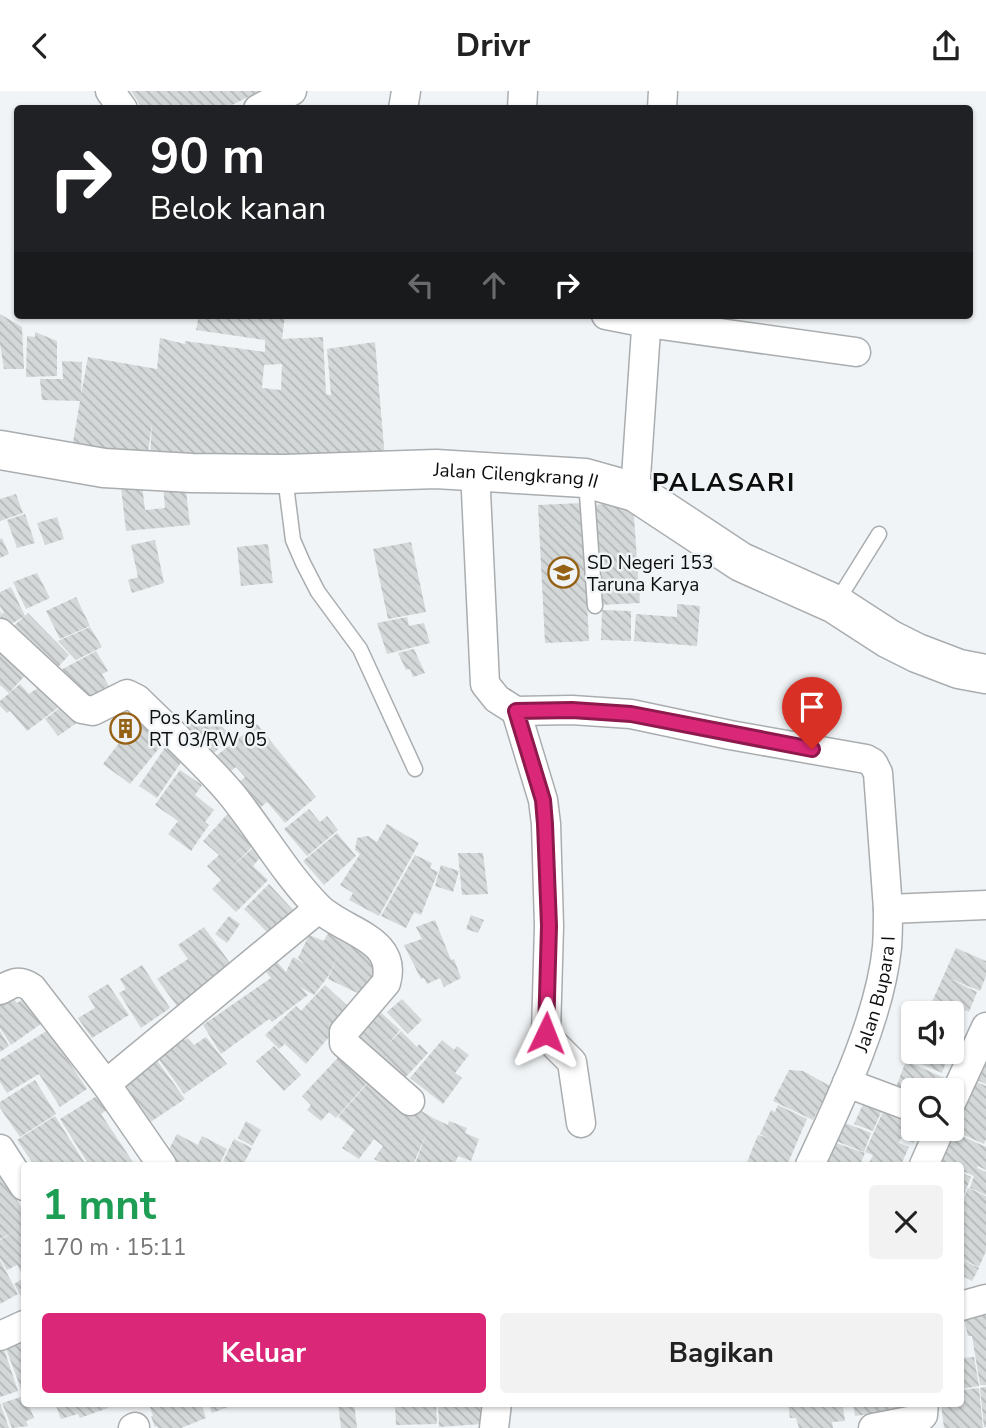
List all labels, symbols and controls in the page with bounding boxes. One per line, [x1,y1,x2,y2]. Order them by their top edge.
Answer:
text: Drivr [456,24,530,67]
icon: back [21,27,59,65]
icon: share [927,27,965,65]
text: 90 m [150,123,265,190]
icon: right [35,133,126,224]
text: Belok kanan [150,187,326,230]
icon: left [402,266,440,304]
icon: ahead [475,266,513,304]
icon: right [548,266,586,304]
street label: Jalan Cilengkrang II [432,457,601,495]
district label: PALASARI [652,465,796,500]
place label: SD Negeri 153 Taruna Karya [587,550,713,598]
school or university icon: SD Negeri 153 Taruna Karya [547,556,581,590]
pin [782,677,842,749]
icon: arrive [793,688,831,726]
place label: Pos Kamling RT 03/RW 05 [149,705,267,753]
building icon: Pos Kamling RT 03/RW 05 [109,711,143,745]
street label: Jalan Bupara I [848,935,902,1057]
position arrow [509,996,583,1070]
map controls [901,1001,964,1141]
button: sound [901,1001,964,1064]
button: search [901,1078,964,1141]
text: 1 mnt [42,1177,156,1234]
button: close [869,1185,943,1259]
text: 170 m · 15:11 [42,1232,187,1263]
button: Keluar [42,1313,486,1393]
button: Bagikan [500,1313,943,1393]

